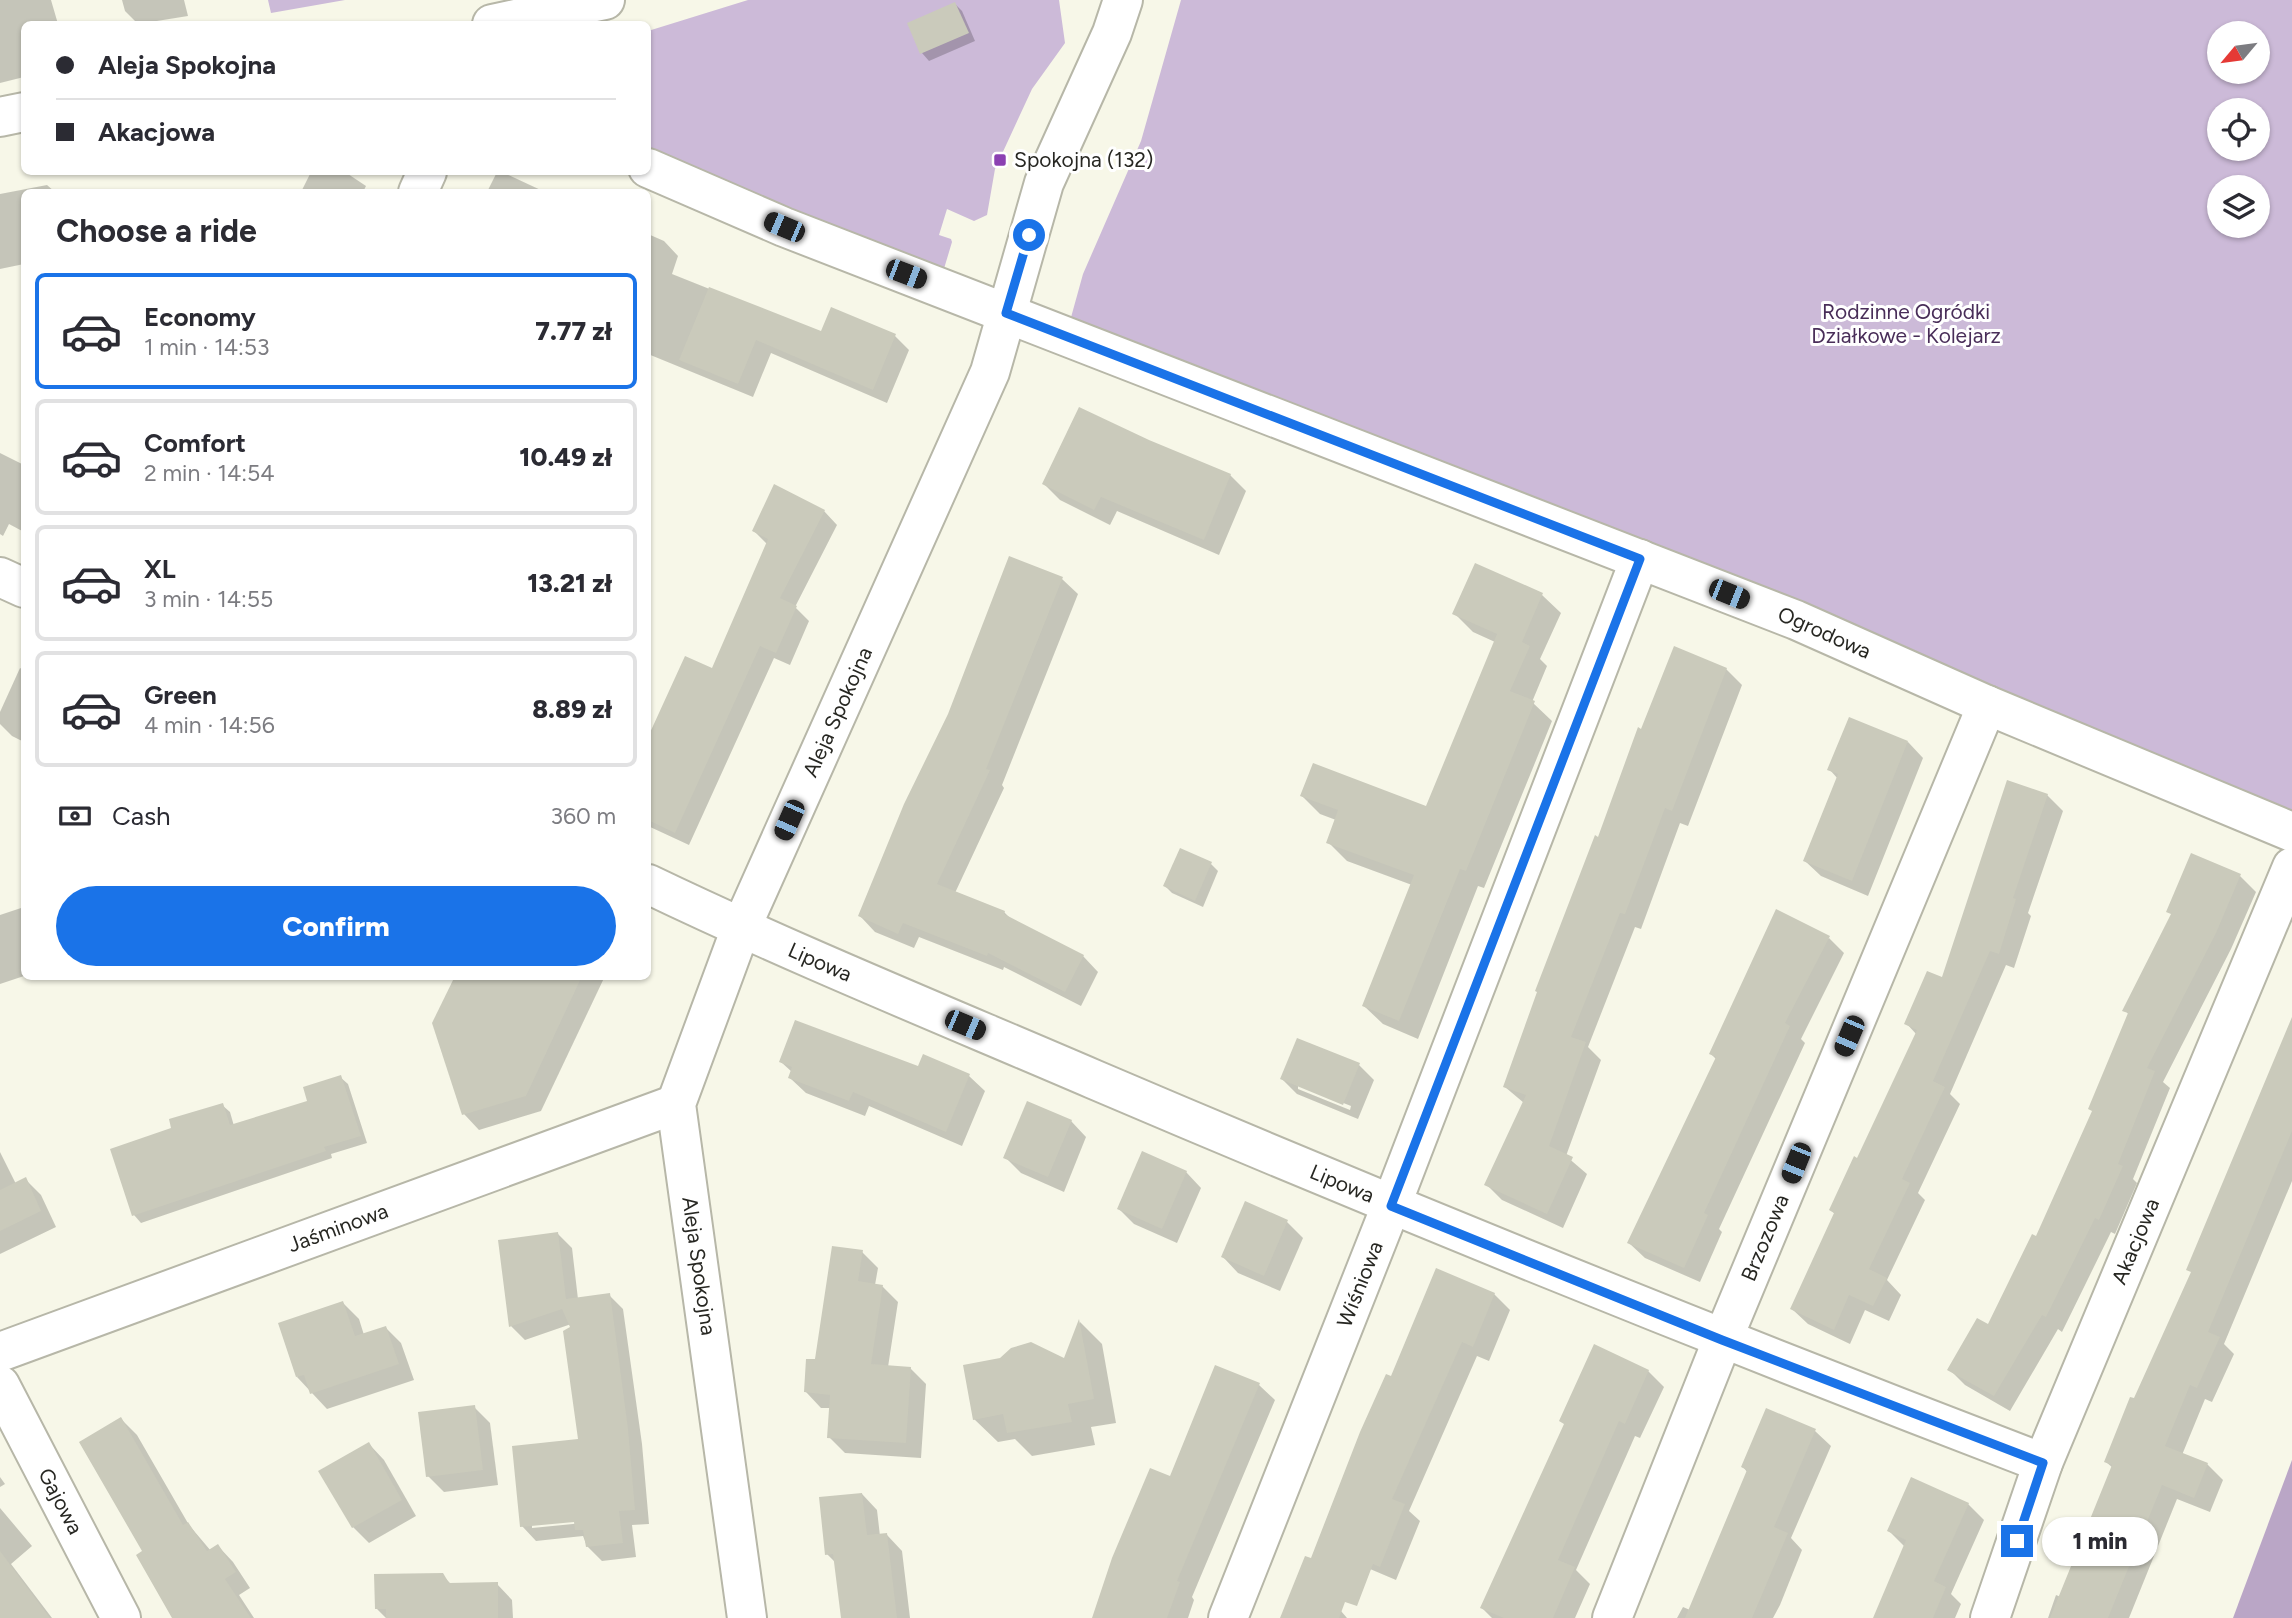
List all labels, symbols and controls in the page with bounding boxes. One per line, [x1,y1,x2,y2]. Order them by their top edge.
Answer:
north arrow [2207,21,2270,84]
map controls [2207,21,2270,238]
text: Aleja Spokojna [98,49,276,81]
button: locate [2207,98,2270,161]
text: Akacjowa [98,116,215,148]
place label: Spokojna (132) [1014,147,1154,172]
marker: Spokojna (132) [992,152,1008,168]
button: layers [2207,175,2270,238]
car [761,209,808,245]
text: Choose a ride [56,212,257,250]
route start [1013,219,1045,251]
car [883,257,930,291]
park label: Rodzinne Ogródki Działkowe - Kolejarz [1811,299,2001,348]
icon: car [60,300,123,363]
text: Economy [144,301,256,333]
text: 7.77 zł [535,315,612,347]
text: 1 min · 14:53 [144,333,269,361]
icon: car [60,426,123,489]
text: Comfort [144,427,246,459]
text: 10.49 zł [519,441,612,473]
text: 2 min · 14:54 [144,459,275,487]
icon: car [60,552,123,615]
text: XL [144,553,176,585]
text: 13.21 zł [527,567,612,599]
car [1706,576,1753,612]
text: 3 min · 14:55 [144,585,273,613]
street label: Ogrodowa [1774,601,1875,664]
street label: Aleja Spokojna [797,643,877,781]
icon: car [60,678,123,741]
text: Green [144,679,217,711]
text: 8.89 zł [532,693,612,725]
text: 4 min · 14:56 [144,711,275,739]
icon: cash [56,797,94,835]
car [771,797,808,843]
text: Cash [112,800,171,832]
text: 360 m [550,802,616,830]
button: Confirm [56,886,616,966]
street label: Lipowa [784,937,856,987]
car [942,1007,989,1043]
car [1832,1013,1867,1059]
car [1779,1140,1814,1186]
street label: Lipowa [1306,1159,1378,1208]
street label: Brzozowa [1735,1190,1794,1285]
street label: Akacjowa [2106,1194,2164,1288]
street label: Aleja Spokojna [677,1195,722,1337]
street label: Jaśminowa [284,1198,391,1257]
street label: Wiśniowa [1331,1237,1388,1331]
street label: Gajowa [33,1464,88,1538]
callout: 1 min [2042,1516,2157,1566]
route end [2001,1525,2033,1557]
text: 1 min [2073,1527,2127,1555]

